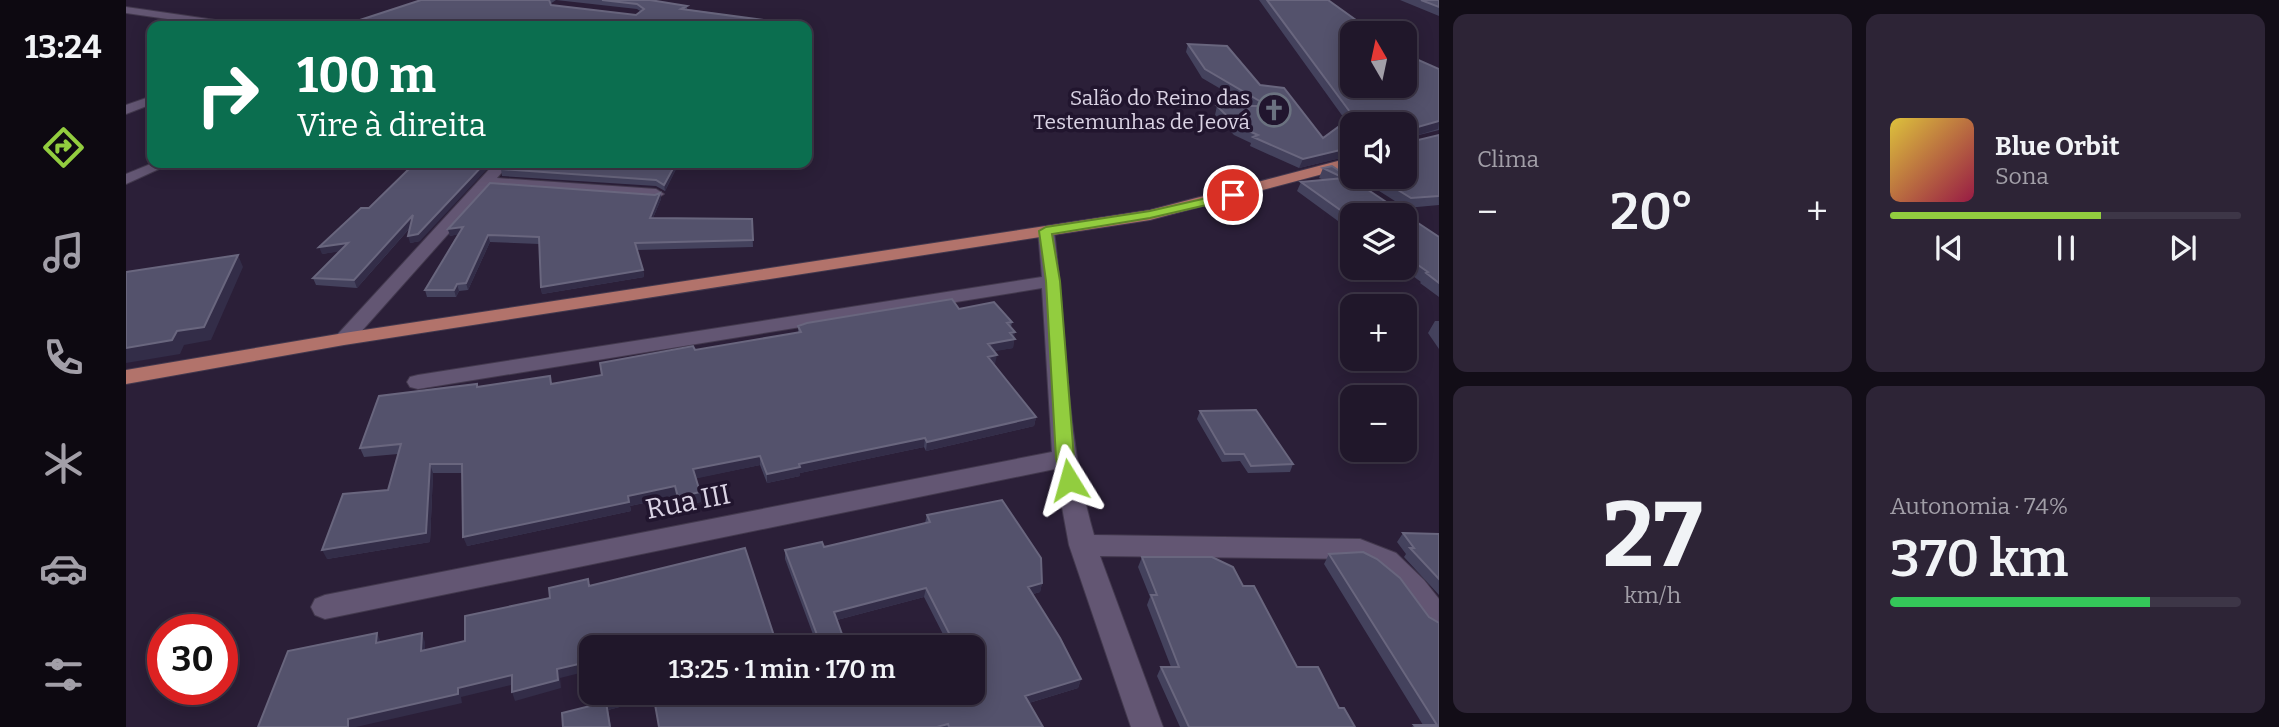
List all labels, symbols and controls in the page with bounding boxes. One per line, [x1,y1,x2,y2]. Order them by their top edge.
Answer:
north arrow [1340,21,1418,98]
map controls [1340,21,1417,462]
text: 13:24 [24,28,102,66]
text: 100 m [297,46,436,105]
icon: right [182,49,273,140]
place label: Salão do Reino das Testemunhas de Jeová [1033,85,1250,135]
church icon: Salão do Reino das Testemunhas de Jeová [1255,91,1293,129]
text: Vire à direita [297,106,486,144]
button: sound [1340,112,1417,189]
icon: directions [39,123,88,172]
text: Blue Orbit [1995,131,2119,162]
text: Clima [1477,145,1539,173]
text: Sona [1995,162,2049,190]
pin [1203,165,1263,225]
icon: arrive [1214,176,1252,214]
text: 20° [1610,180,1694,243]
text: − [1477,189,1498,235]
text: + [1806,189,1828,235]
button: layers [1340,203,1417,280]
icon: music [39,228,88,277]
icon: previous [1930,229,1968,267]
icon: pause [2047,229,2085,267]
icon: next [2164,229,2202,267]
button: + [1340,294,1417,371]
icon: phone [39,333,88,382]
button: − [1340,385,1417,462]
icon: climate [39,439,88,488]
position arrow [1032,443,1106,517]
street label: Rua III [643,477,733,526]
text: 27 [1603,481,1702,590]
text: Autonomia · 74% [1890,492,2068,520]
text: 370 km [1890,527,2068,590]
icon: car [39,544,88,593]
text: km/h [1624,581,1681,609]
speed limit sign: 30 [147,614,238,705]
icon: filters [39,650,88,699]
text: 13:25 · 1 min · 170 m [668,654,896,685]

